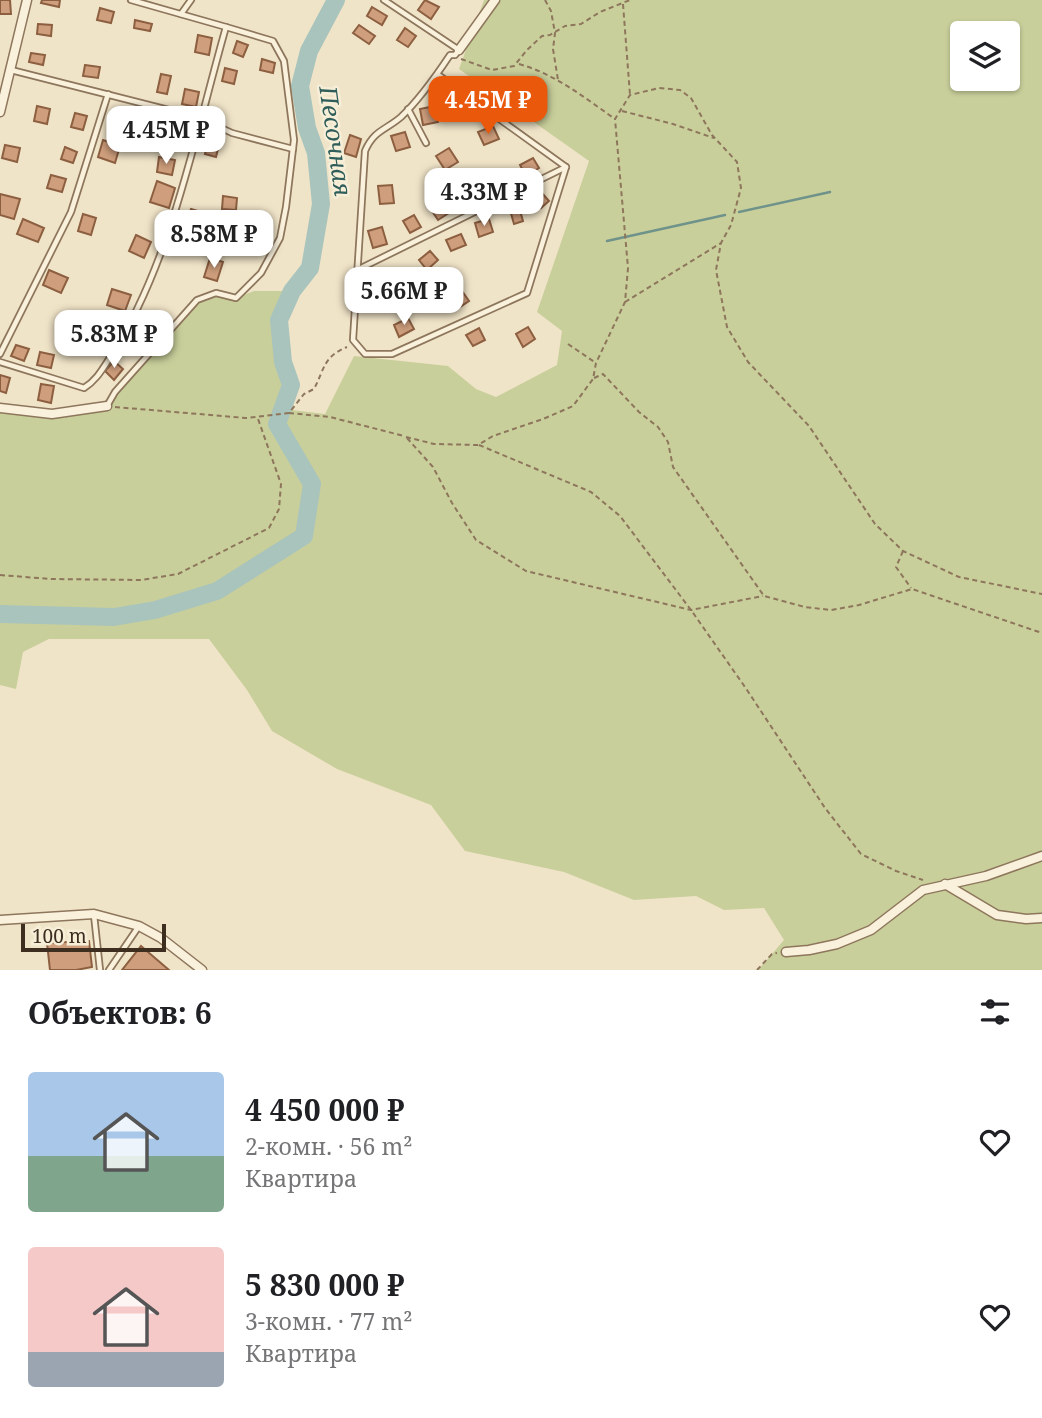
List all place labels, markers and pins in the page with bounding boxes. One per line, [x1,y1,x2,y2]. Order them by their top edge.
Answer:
pin: 4.45M ₽ [423,76,553,136]
pin: 4.45M ₽ [101,106,231,166]
pin: 4.33M ₽ [419,168,549,228]
pin: 8.58M ₽ [149,210,279,270]
pin: 5.66M ₽ [339,268,469,327]
pin: 5.83M ₽ [49,310,179,370]

